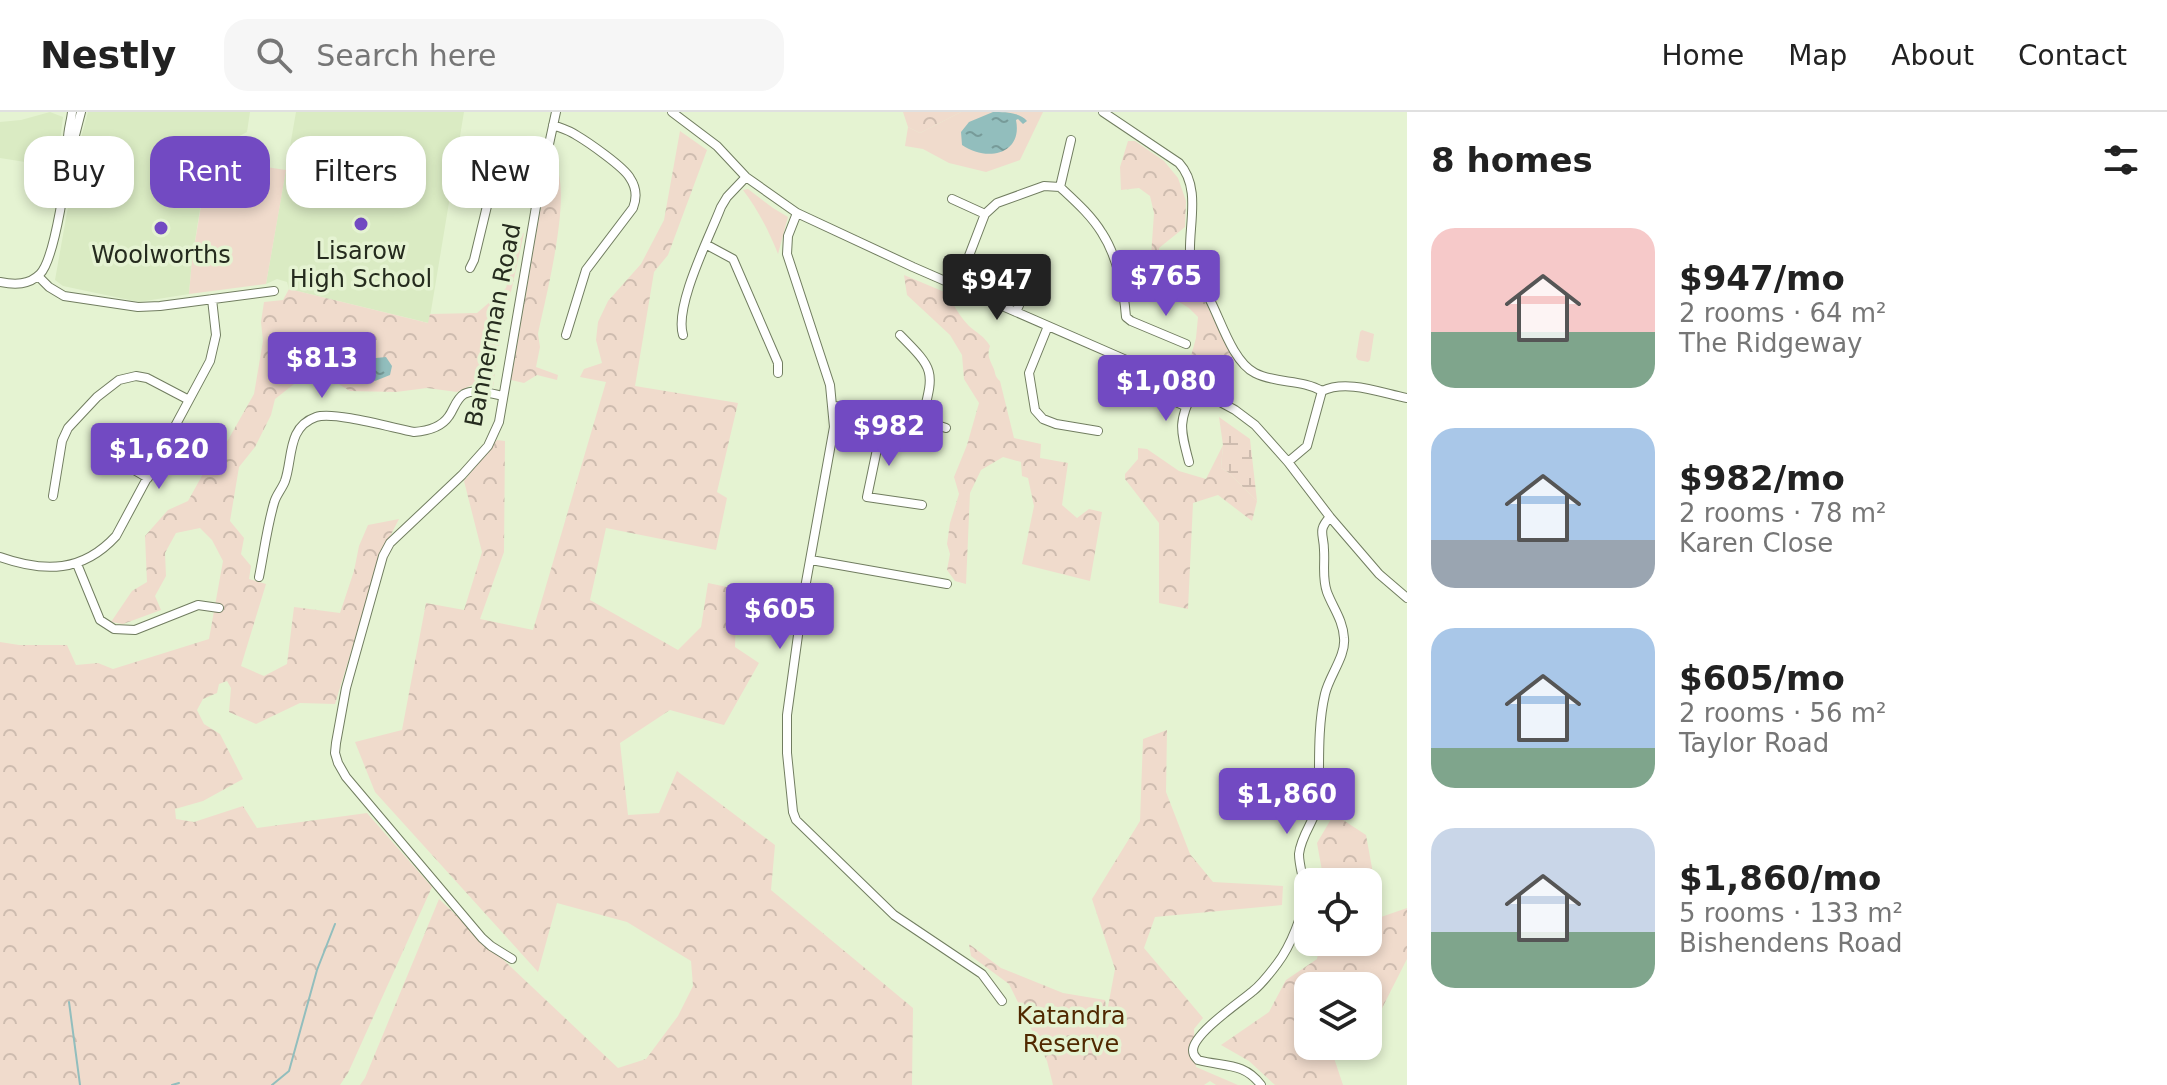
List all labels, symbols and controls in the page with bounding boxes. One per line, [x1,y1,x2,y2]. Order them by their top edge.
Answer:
search box [224,19,784,91]
text: Nestly [40,33,176,77]
icon: search [252,33,296,77]
text: Search here [316,38,496,73]
text: Home [1661,39,1744,72]
text: Map [1788,39,1847,72]
text: About [1891,39,1974,72]
text: Contact [2018,39,2127,72]
chip: Buy [24,136,134,208]
chip: Rent [150,136,270,208]
chip: Filters [286,136,426,208]
chip: New [442,136,559,208]
icon: filters [2099,138,2143,182]
text: 8 homes [1431,140,1593,180]
marker: Lisarow High School [352,215,370,233]
marker: Woolworths [152,219,170,237]
street label: Bannerman Road [460,221,526,429]
place label: Lisarow High School [290,237,432,293]
place label: Woolworths [91,241,231,269]
pin: $765 [1119,250,1213,318]
pin: $947 [950,254,1044,322]
text: $947/mo [1679,258,1845,298]
icon: home [1495,260,1591,356]
text: $765 [1130,261,1202,291]
text: $947 [961,265,1033,295]
text: 2 rooms · 64 m² [1679,298,1887,328]
text: The Ridgeway [1679,328,1863,358]
pin: $813 [275,332,369,400]
text: $813 [286,343,358,373]
pin: $1,080 [1101,355,1231,423]
text: $1,080 [1116,366,1216,396]
pin: $982 [842,400,936,468]
text: $982 [853,411,925,441]
pin: $1,620 [94,423,224,491]
text: $1,620 [109,434,209,464]
text: $982/mo [1679,458,1845,498]
icon: home [1495,460,1591,556]
text: 2 rooms · 78 m² [1679,498,1887,528]
text: Karen Close [1679,528,1833,558]
pin: $605 [733,583,827,651]
text: $605 [744,594,816,624]
text: $605/mo [1679,658,1845,698]
icon: home [1495,660,1591,756]
text: 2 rooms · 56 m² [1679,698,1887,728]
text: Taylor Road [1679,728,1829,758]
pin: $1,860 [1222,768,1352,836]
text: $1,860 [1237,779,1337,809]
text: $1,860/mo [1679,858,1881,898]
icon: home [1495,860,1591,956]
map controls [1294,868,1382,1060]
button: locate [1294,868,1382,956]
text: 5 rooms · 133 m² [1679,898,1903,928]
text: Bishendens Road [1679,928,1903,958]
button: layers [1294,972,1382,1060]
park label: Katandra Reserve [1016,1002,1126,1058]

